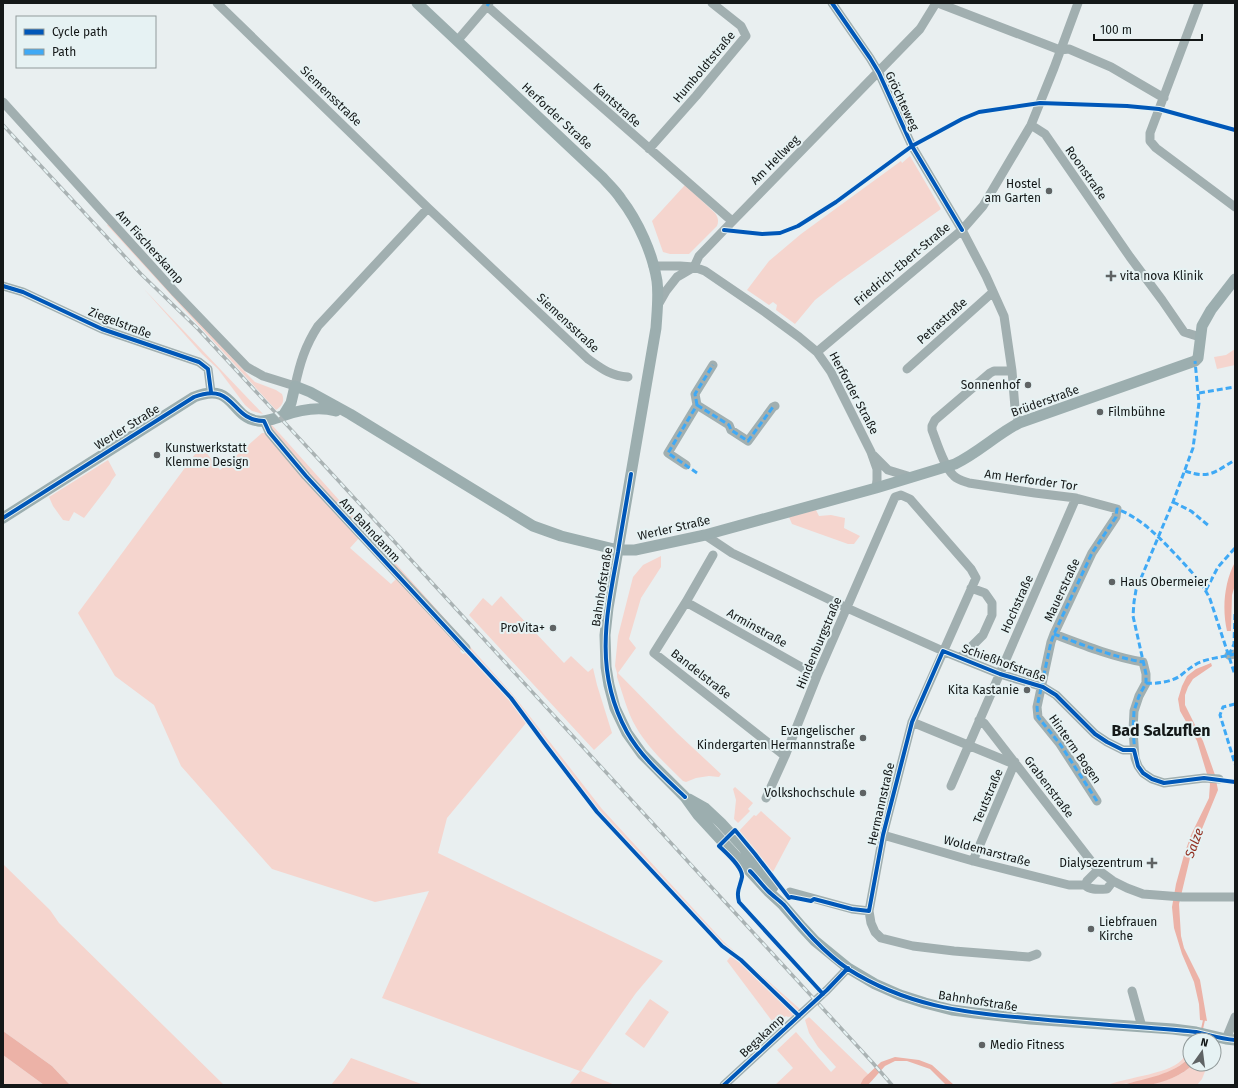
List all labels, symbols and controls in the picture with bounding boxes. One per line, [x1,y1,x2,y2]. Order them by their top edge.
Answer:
legend [16,16,156,68]
scale bar [1094,16,1202,42]
text: 100 m [1100,23,1132,37]
text: Cycle path [52,25,108,39]
street label: Humboldtstraße [670,28,738,106]
text: Path [52,45,76,59]
street label: Siemensstraße [297,63,365,129]
street label: Gröchteweg [882,69,922,134]
street label: Herforder Straße [519,80,595,152]
street label: Kantstraße [590,80,644,130]
street label: Am Hellweg [748,132,803,187]
street label: Roonstraße [1062,143,1110,203]
place label: Hostel am Garten [985,177,1041,205]
marker: Hostel am Garten [1044,186,1054,196]
street label: Am Fischerskamp [113,207,187,287]
street label: Friedrich-Ebert-Straße [851,220,953,308]
place label: vita nova Klinik [1120,269,1204,283]
marker: vita nova Klinik [1105,270,1117,282]
street label: Siemensstraße [534,291,602,355]
street label: Petrastraße [914,295,970,347]
street label: Ziegelstraße [86,305,154,341]
street label: Herforder Straße [826,349,882,437]
place label: Sonnenhof [961,378,1021,392]
marker: Sonnenhof [1023,380,1033,390]
street label: Brüderstraße [1009,382,1081,420]
street label: Werler Straße [92,401,162,453]
place label: Filmbühne [1108,405,1165,419]
marker: Filmbühne [1095,407,1105,417]
place label: Kunstwerkstatt Klemme Design [165,441,249,469]
marker: Kunstwerkstatt Klemme Design [152,450,162,460]
street label: Am Herforder Tor [984,467,1079,493]
street label: Am Bahndamm [337,495,403,565]
street label: Werler Straße [636,513,712,543]
street label: Bahnhofstraße [589,546,615,628]
street label: Mauerstraße [1041,556,1083,624]
street label: Hochstraße [998,573,1036,635]
place label: Haus Obermeier [1120,575,1209,589]
marker: Haus Obermeier [1107,577,1117,587]
street label: Hindenburgstraße [793,595,845,691]
street label: Arminstraße [725,606,789,650]
place label: ProVita+ [500,621,545,635]
marker: ProVita+ [548,623,558,633]
street label: Schießhofstraße [960,641,1048,685]
street label: Bandelstraße [668,646,734,702]
place label: Kita Kastanie [948,683,1019,697]
marker: Kita Kastanie [1022,685,1032,695]
street label: Hinterm Bogen [1046,712,1104,786]
district label: Bad Salzuflen [1111,721,1211,740]
place label: Evangelischer Kindergarten Hermannstraße [697,724,855,752]
marker: Evangelischer Kindergarten Hermannstraße [858,733,868,743]
street label: Grabenstraße [1021,753,1077,821]
street label: Hermannstraße [865,761,897,847]
street label: Teutstraße [970,767,1006,825]
place label: Volkshochschule [764,786,855,800]
marker: Volkshochschule [858,788,868,798]
water label: Salze [1181,826,1206,861]
street label: Woldemarstraße [942,833,1032,869]
place label: Dialysezentrum [1059,856,1143,870]
marker: Dialysezentrum [1146,857,1158,869]
place label: Liebfrauen Kirche [1099,915,1157,943]
marker: Liebfrauen Kirche [1086,924,1096,934]
street label: Bahnhofstraße [937,988,1019,1014]
street label: Begakamp [737,1012,787,1060]
north arrow [1182,1032,1222,1072]
text: N [1199,1036,1209,1050]
place label: Medio Fitness [990,1038,1065,1052]
marker: Medio Fitness [977,1040,987,1050]

